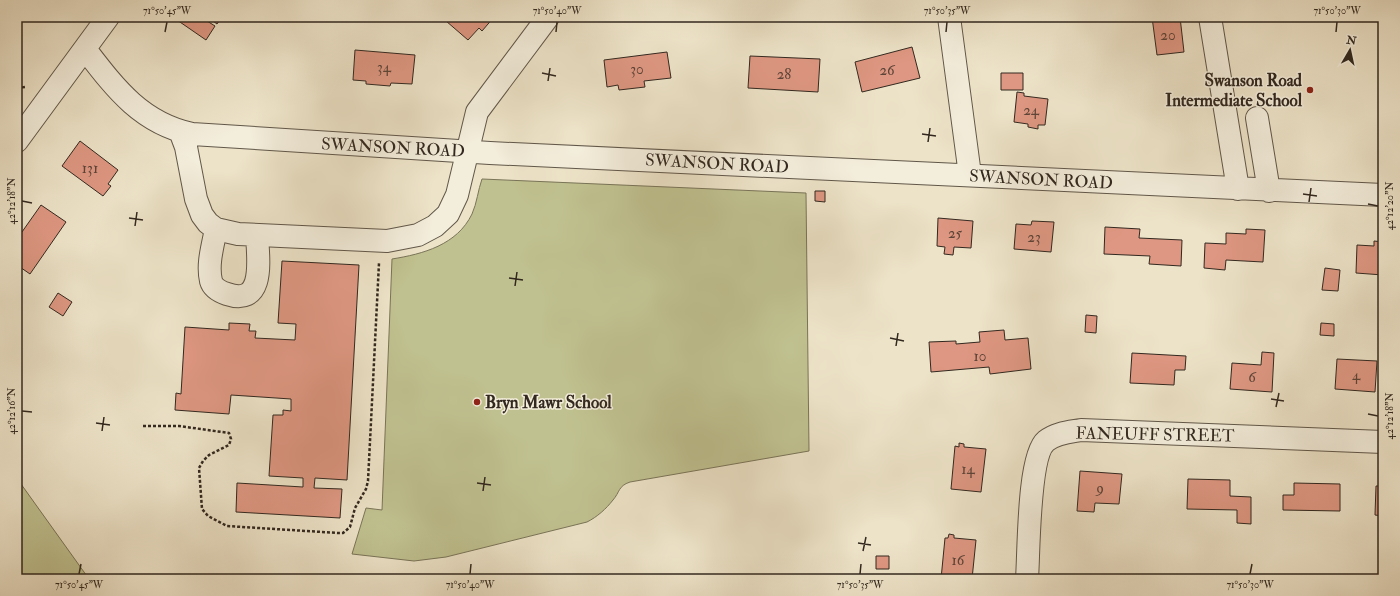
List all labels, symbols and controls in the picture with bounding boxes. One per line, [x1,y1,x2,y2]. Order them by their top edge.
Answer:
text: 71°50'45"W [143,5,192,17]
text: 71°50'40"W [533,5,582,17]
text: 71°50'35"W [924,5,971,17]
text: 71°50'30"W [1313,5,1361,17]
house number: 20 [1160,26,1176,45]
north arrow [1330,30,1370,70]
text: N [1345,33,1358,48]
house number: 34 [377,58,392,77]
house number: 30 [630,60,644,79]
house number: 26 [879,61,896,80]
house number: 28 [777,65,791,84]
place label: Swanson Road Intermediate School [1165,70,1303,111]
marker: Swanson Road Intermediate School [1305,85,1315,95]
house number: 24 [1023,101,1040,120]
street label: SWANSON ROAD [321,133,465,162]
street label: SWANSON ROAD [645,149,789,178]
house number: 131 [82,159,98,178]
street label: SWANSON ROAD [969,165,1113,194]
text: 42°12'18"N [6,178,18,224]
text: 42°12'20"N [1384,182,1396,230]
house number: 25 [948,224,962,243]
house number: 23 [1027,228,1041,247]
house number: 10 [974,347,986,366]
house number: 4 [1352,366,1361,385]
house number: 6 [1248,368,1257,387]
text: 42°12'16"N [6,387,18,435]
place label: Bryn Mawr School [485,392,612,414]
text: 42°12'18"N [1384,393,1396,439]
marker: Bryn Mawr School [472,397,482,407]
street label: FANEUFF STREET [1075,423,1235,446]
house number: 14 [961,460,976,479]
house number: 9 [1095,479,1104,498]
house number: 16 [952,551,966,570]
text: 71°50'45"W [55,579,104,591]
text: 71°50'40"W [446,579,495,591]
text: 71°50'35"W [837,579,884,591]
text: 71°50'30"W [1226,579,1274,591]

